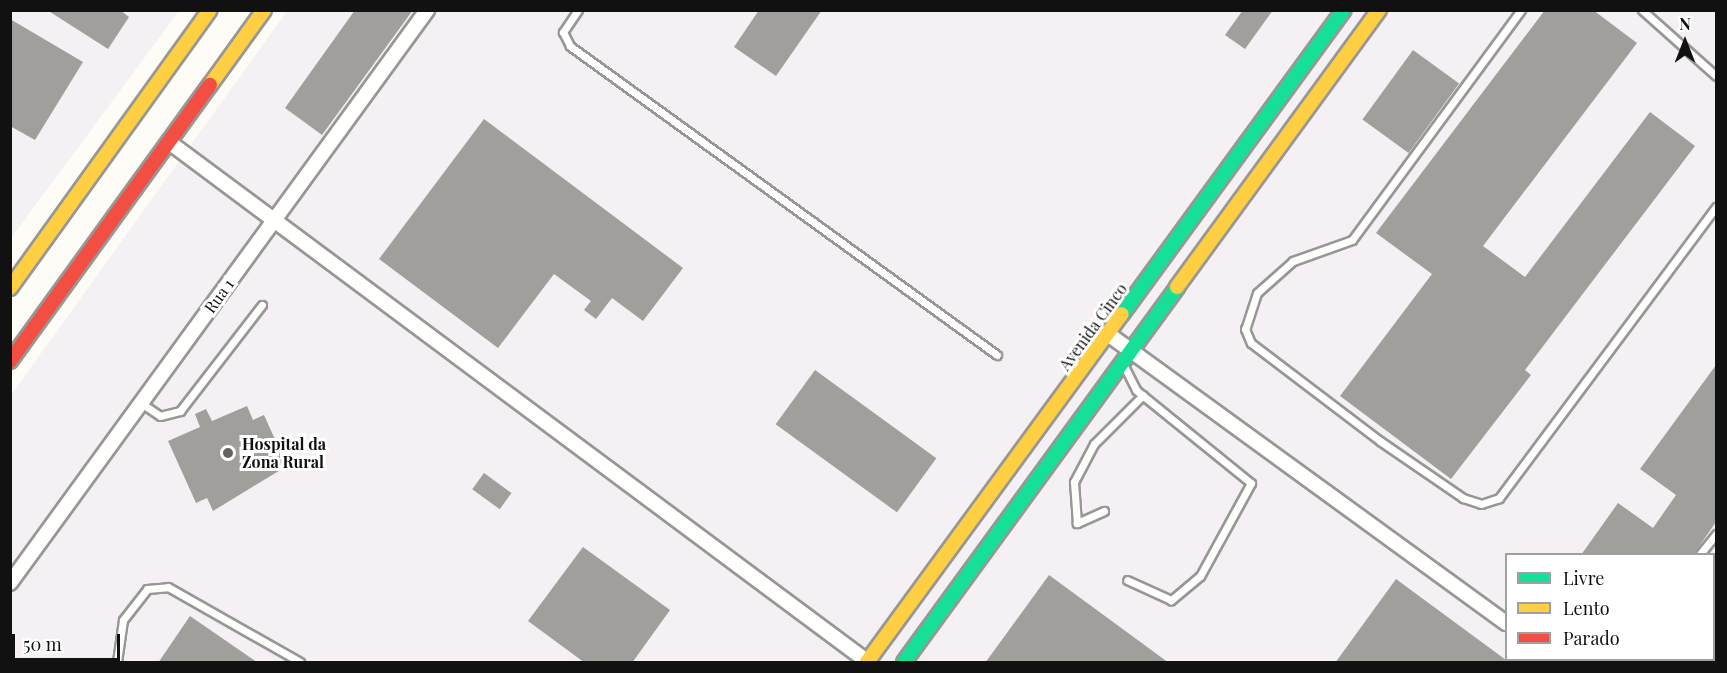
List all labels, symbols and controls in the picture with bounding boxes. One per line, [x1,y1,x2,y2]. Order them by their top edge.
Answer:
north arrow [1655,12,1715,72]
text: N [1679,13,1691,34]
street label: Rua 1 [200,275,238,317]
street label: Avenida Cinco [1055,280,1131,374]
place label: Hospital da Zona Rural [242,434,326,472]
marker: Hospital da Zona Rural [219,444,237,462]
legend [1505,553,1715,661]
text: Livre [1563,566,1604,590]
text: Lento [1563,596,1610,620]
scale bar [15,622,123,660]
text: Parado [1563,626,1620,650]
text: 50 m [23,632,62,656]

